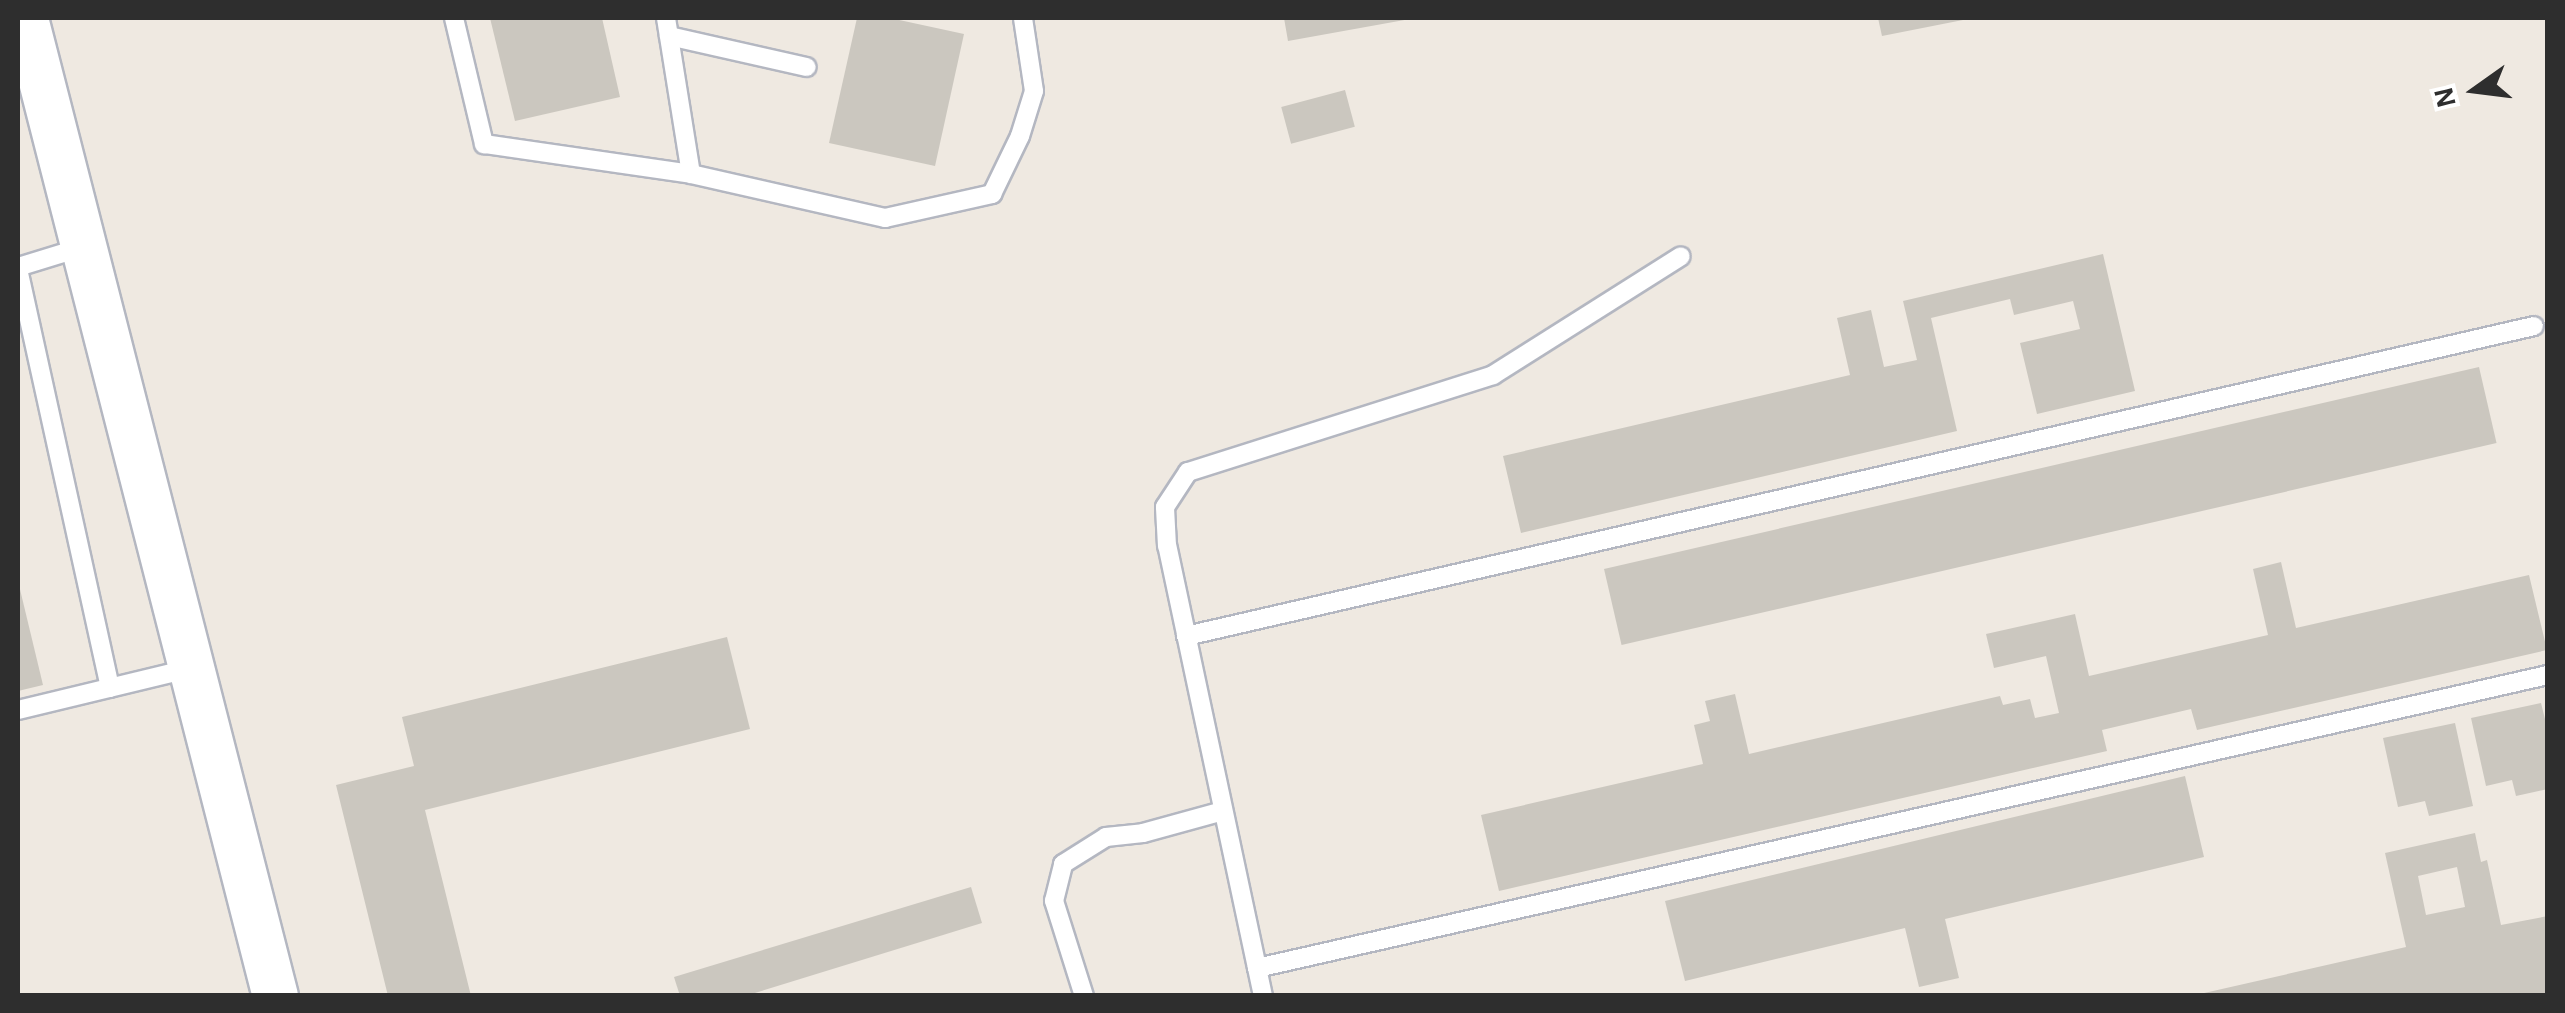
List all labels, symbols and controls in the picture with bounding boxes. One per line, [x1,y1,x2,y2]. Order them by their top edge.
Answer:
north arrow [2425,40,2525,140]
text: N [2430,84,2462,110]

